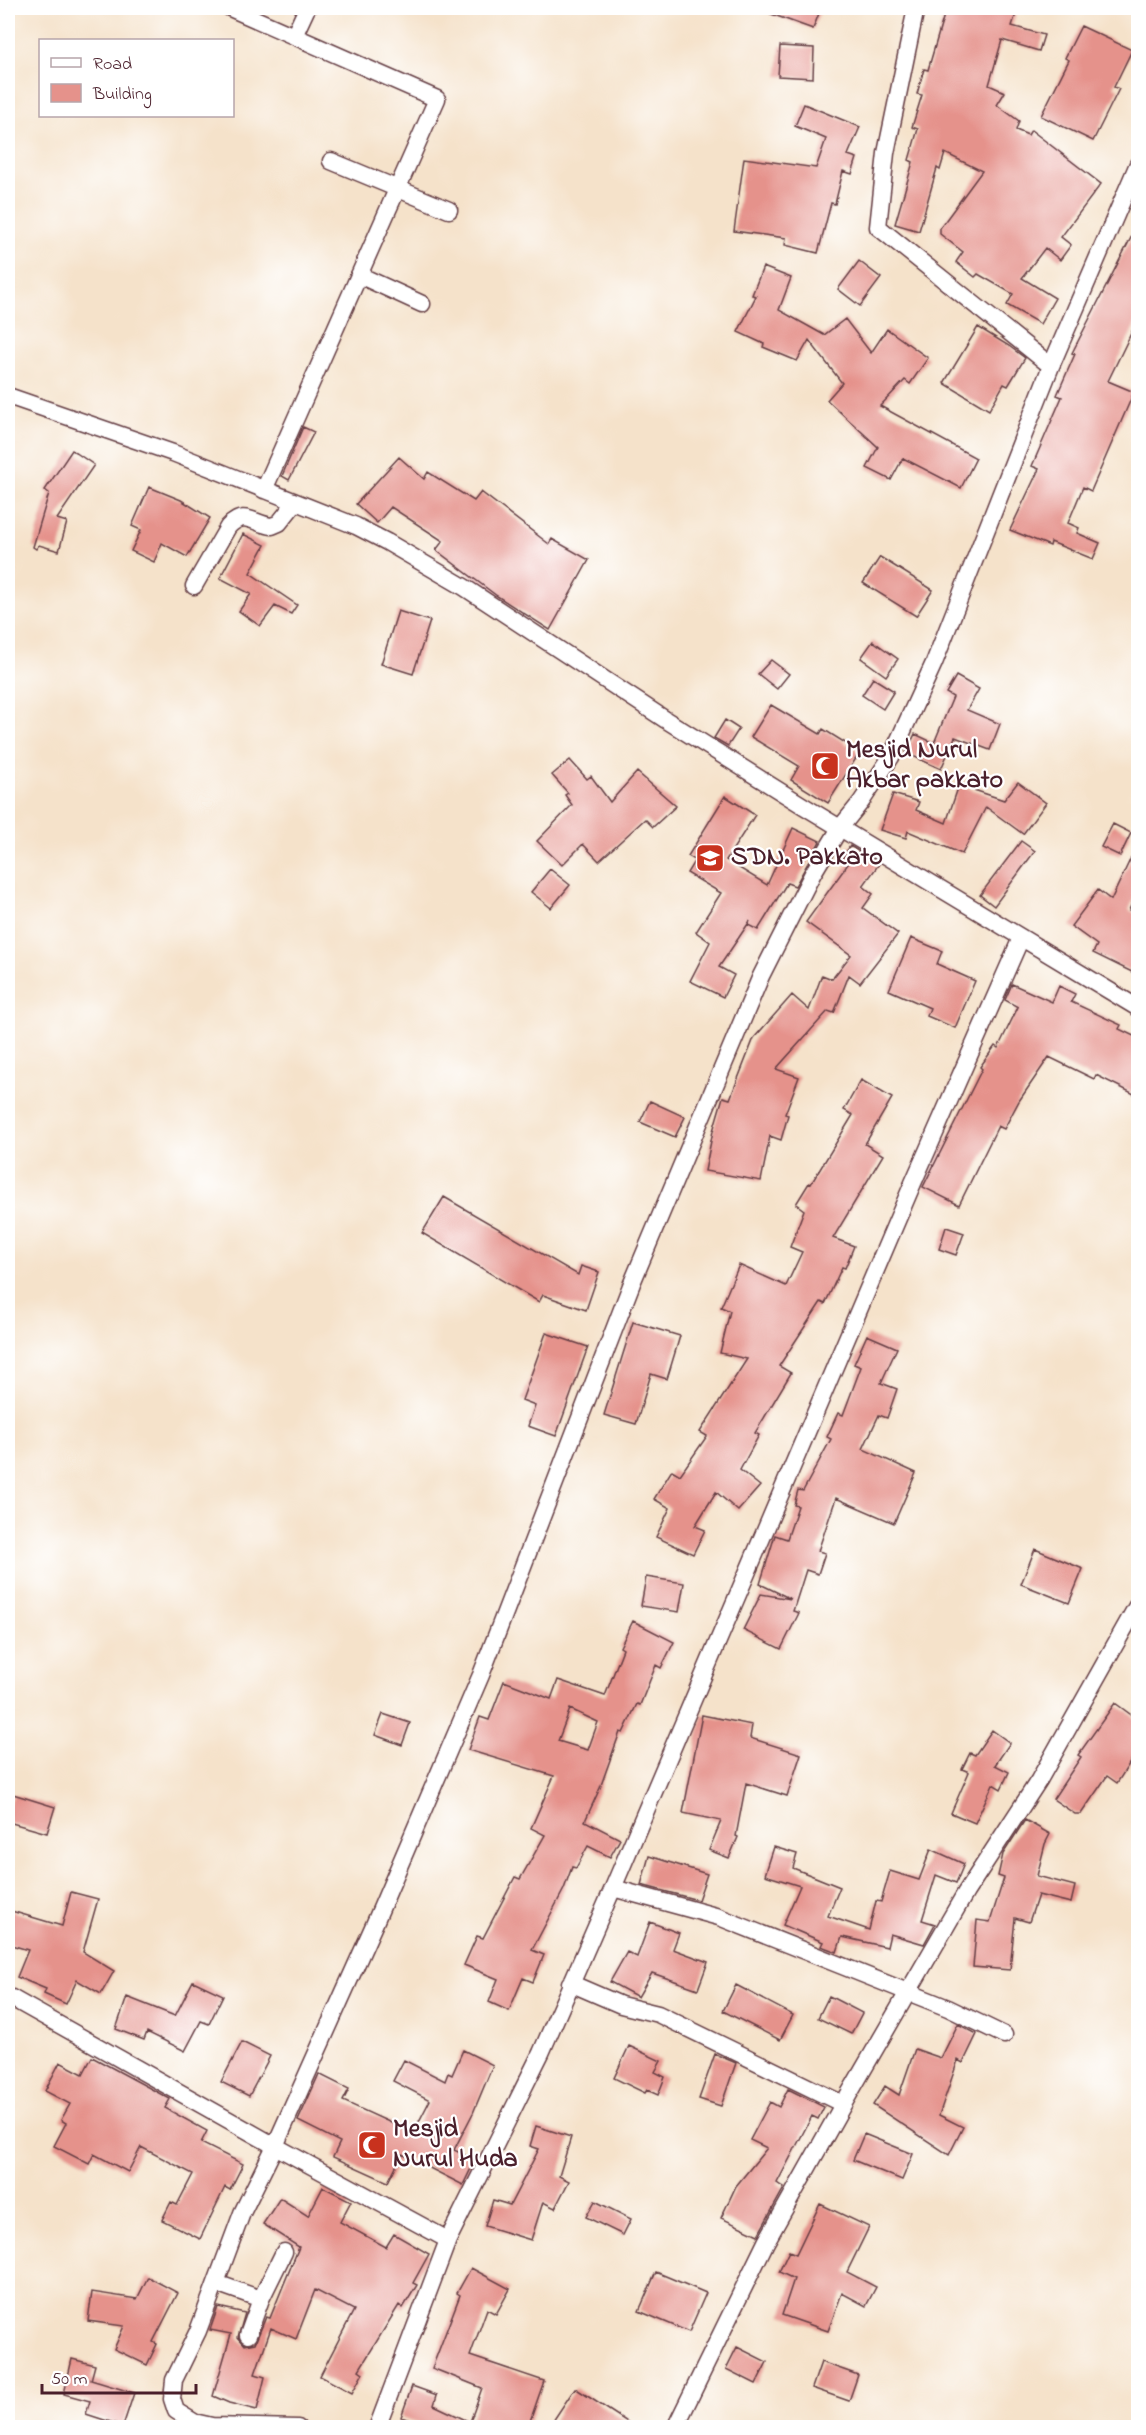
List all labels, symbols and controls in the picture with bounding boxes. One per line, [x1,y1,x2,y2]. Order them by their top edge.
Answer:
legend [39,39,234,117]
text: Road [93,52,132,78]
text: Building [92,82,152,109]
place label: Mesjid Nurul Akbar pakkato [846,732,1003,800]
mosque icon: Mesjid Nurul Akbar pakkato [809,750,841,782]
place label: SDN. Pakkato [731,839,883,877]
school or university icon: SDN. Pakkato [694,842,726,874]
place label: Mesjid Nurul Huda [393,2111,518,2179]
mosque icon: Mesjid Nurul Huda [356,2129,388,2161]
scale bar [42,2357,196,2395]
text: 50 m [51,2367,88,2393]

